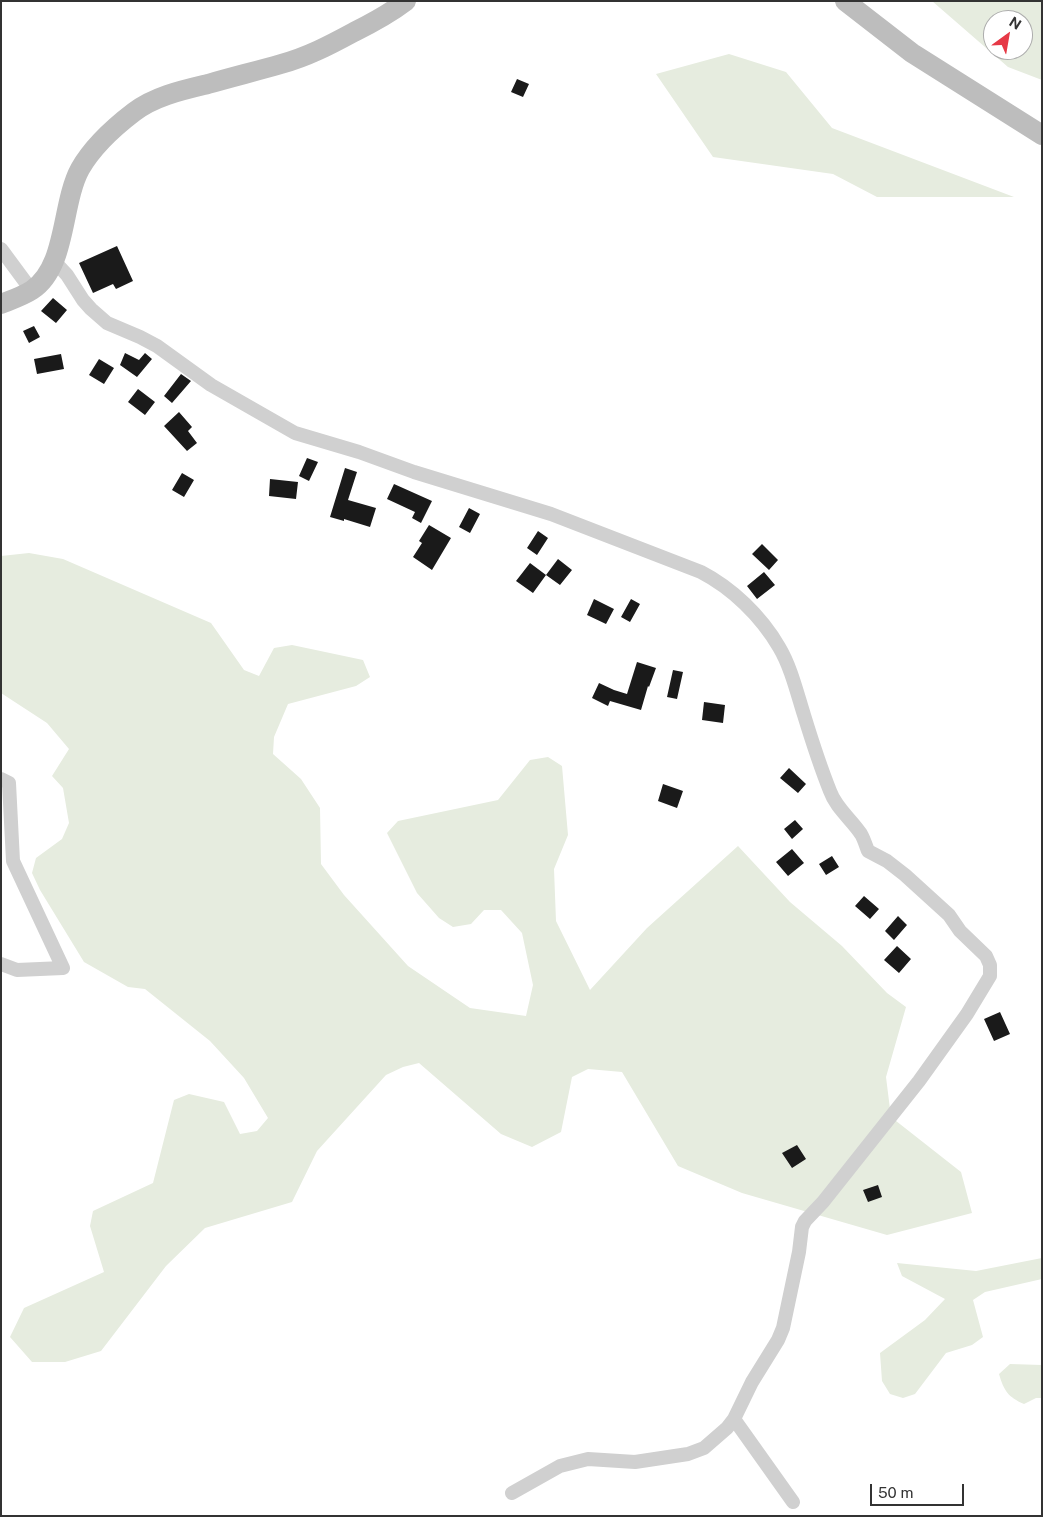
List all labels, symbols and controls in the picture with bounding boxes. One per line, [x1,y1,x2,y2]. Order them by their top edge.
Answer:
north arrow [983,10,1033,60]
text: N [1007,13,1024,33]
scale bar [873,1474,967,1506]
text: 50 m [878,1484,913,1501]

